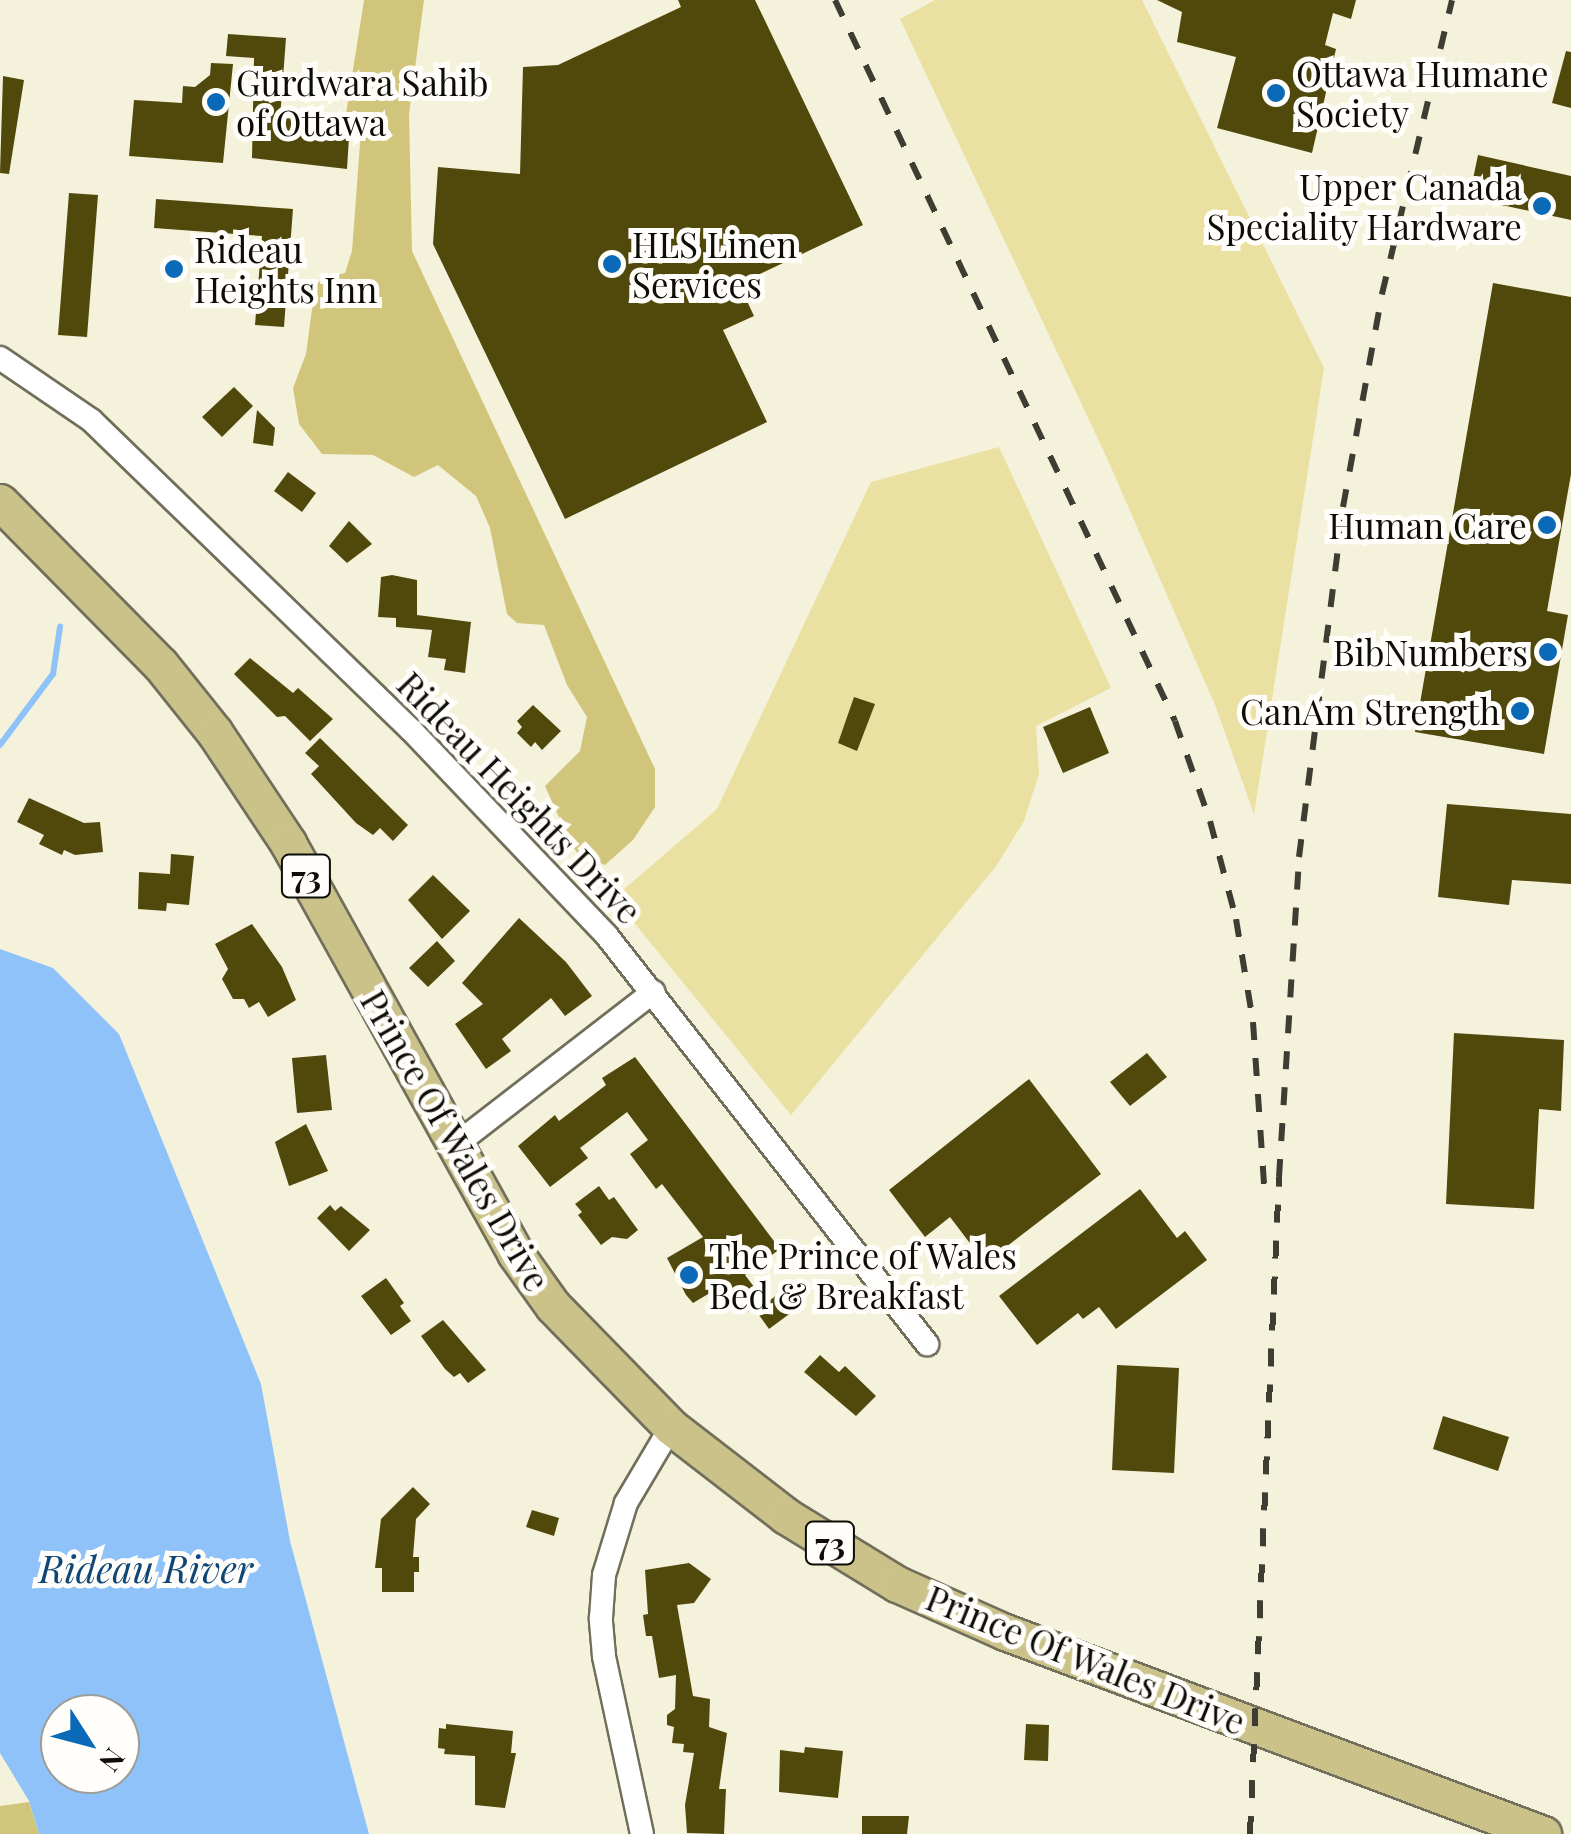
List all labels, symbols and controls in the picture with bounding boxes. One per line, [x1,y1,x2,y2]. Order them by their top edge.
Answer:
place label: Ottawa Humane Society [1296,52,1549,134]
place label: Gurdwara Sahib of Ottawa [236,61,489,143]
marker: Ottawa Humane Society [1265,82,1287,104]
marker: Gurdwara Sahib of Ottawa [205,91,227,113]
place label: Upper Canada Speciality Hardware [1206,165,1522,247]
marker: Upper Canada Speciality Hardware [1531,195,1553,217]
place label: HLS Linen Services [632,223,797,305]
place label: Rideau Heights Inn [194,228,377,310]
marker: HLS Linen Services [601,253,623,275]
marker: Rideau Heights Inn [163,258,185,280]
place label: Human Care [1328,504,1527,546]
marker: Human Care [1536,514,1558,536]
place label: BibNumbers [1333,631,1528,673]
marker: BibNumbers [1537,641,1559,663]
street label: Rideau Heights Drive [389,663,651,931]
place label: CanAm Strength [1240,690,1500,732]
marker: CanAm Strength [1509,700,1531,722]
road number: 73 [278,849,334,903]
street label: Prince Of Wales Drive [352,982,560,1298]
place label: The Prince of Wales Bed & Breakfast [709,1234,1018,1316]
marker: The Prince of Wales Bed & Breakfast [678,1264,700,1286]
road number: 73 [802,1516,858,1570]
water label: Rideau River [39,1545,253,1591]
street label: Prince Of Wales Drive [920,1576,1252,1742]
north arrow [40,1694,140,1794]
text: N [92,1742,134,1780]

